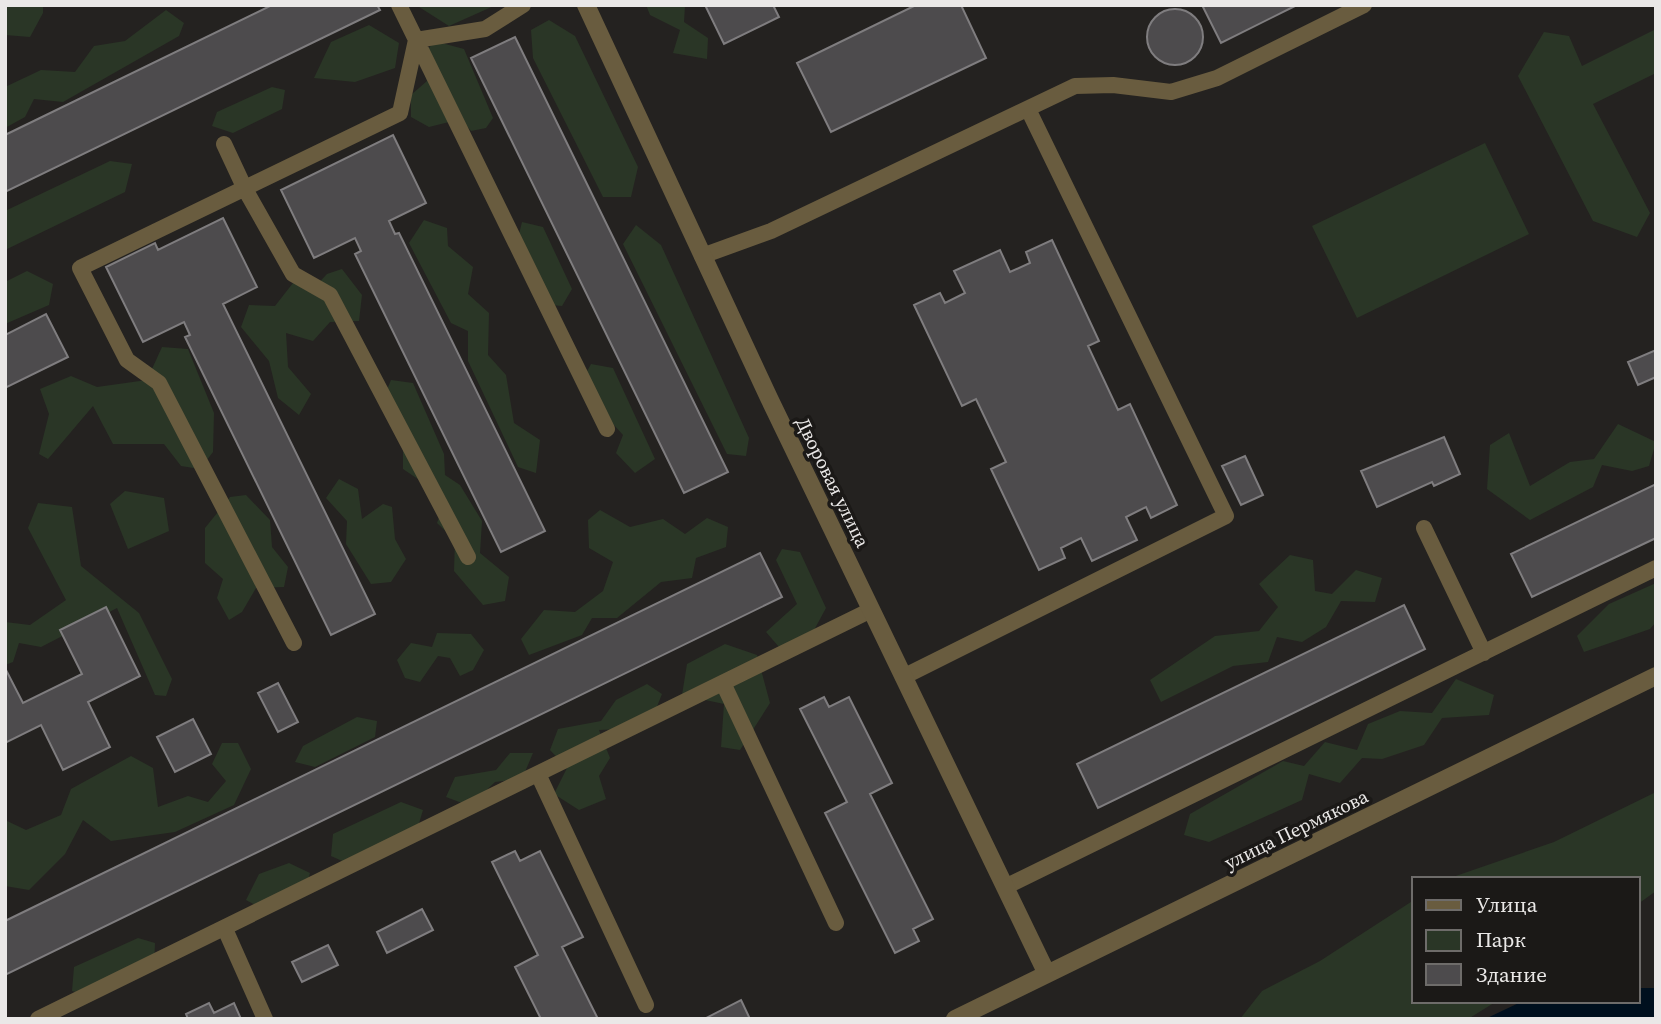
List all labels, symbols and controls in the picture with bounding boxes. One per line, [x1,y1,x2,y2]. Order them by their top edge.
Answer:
street label: Дворовая улица [790,412,876,552]
street label: улица Пермякова [1220,783,1373,875]
legend [1412,877,1640,1003]
text: Улица [1476,890,1538,919]
text: Парк [1476,925,1526,954]
text: Здание [1476,960,1547,989]

